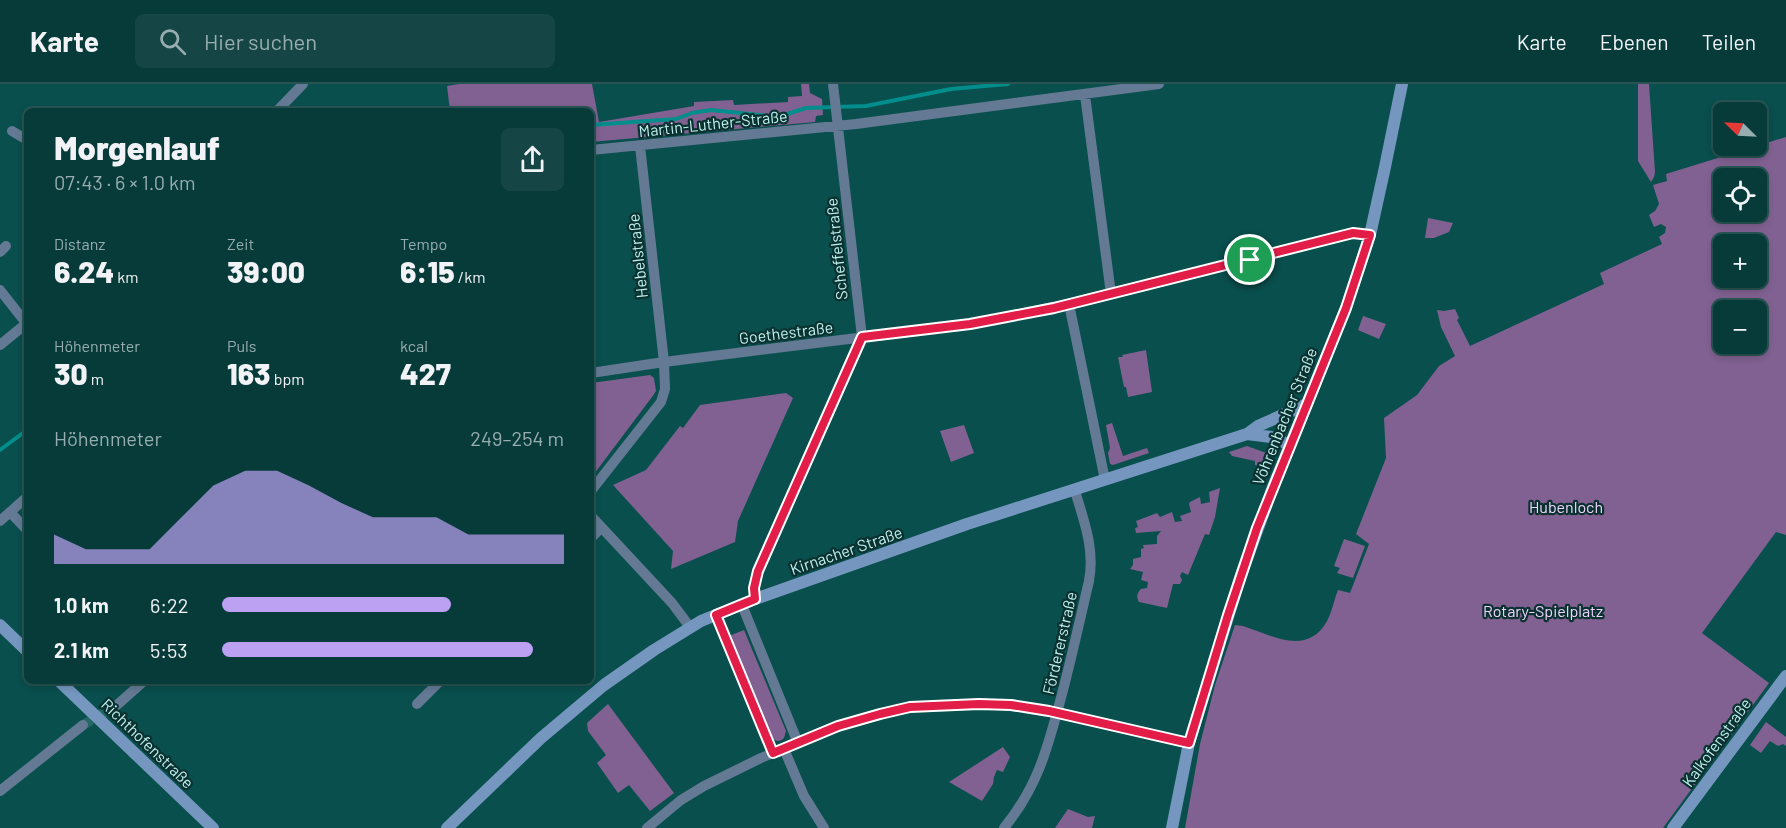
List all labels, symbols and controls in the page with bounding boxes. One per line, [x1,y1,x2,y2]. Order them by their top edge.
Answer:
search box [135,14,555,68]
text: Karte [30,24,99,58]
icon: search [156,25,189,58]
text: Hier suchen [204,28,317,54]
text: Karte [1517,29,1567,54]
text: Ebenen [1600,29,1669,54]
text: Teilen [1702,29,1756,54]
north arrow [1713,102,1767,156]
map controls [1713,102,1767,354]
street label: Martin-Luther-Straße [638,106,788,140]
text: Morgenlauf [54,127,220,167]
button: share [501,128,564,191]
button: locate [1713,168,1767,222]
text: 07:43 · 6 × 1.0 km [54,170,196,194]
street label: Scheffelstraße [821,197,851,301]
street label: Hebelstraße [623,213,651,299]
text: Distanz [54,234,105,253]
text: Zeit [227,234,254,253]
text: Tempo [400,234,447,253]
pin [1224,234,1275,285]
button: + [1713,234,1767,288]
icon: arrive [1233,243,1266,276]
text: 6.24 [54,253,114,289]
text: 39:00 [227,253,305,289]
text: 6:15 [400,253,455,289]
text: km [114,267,139,286]
text: /km [455,267,485,286]
button: − [1713,300,1767,354]
street label: Goethestraße [738,317,834,347]
text: Höhenmeter [54,336,140,355]
text: Puls [227,336,256,355]
text: kcal [400,336,428,355]
street label: Vöhrenbacher Straße [1248,344,1320,488]
text: 30 [54,355,88,391]
text: 163 [227,355,270,391]
text: 427 [400,355,451,391]
text: m [88,369,104,388]
text: bpm [270,369,304,388]
text: Höhenmeter [54,426,162,450]
text: 249–254 m [470,426,564,450]
park label: Hubenloch [1529,497,1603,516]
street label: Kirnacher Straße [787,522,905,578]
street label: Fördererstraße [1038,590,1080,696]
text: 1.0 km [54,593,109,617]
text: 6:22 [150,593,189,617]
park label: Rotary-Spielplatz [1483,601,1603,620]
text: 2.1 km [54,638,109,662]
text: 5:53 [150,638,188,662]
street label: Richthofenstraße [98,694,198,792]
street label: Kalkofenstraße [1677,694,1755,790]

